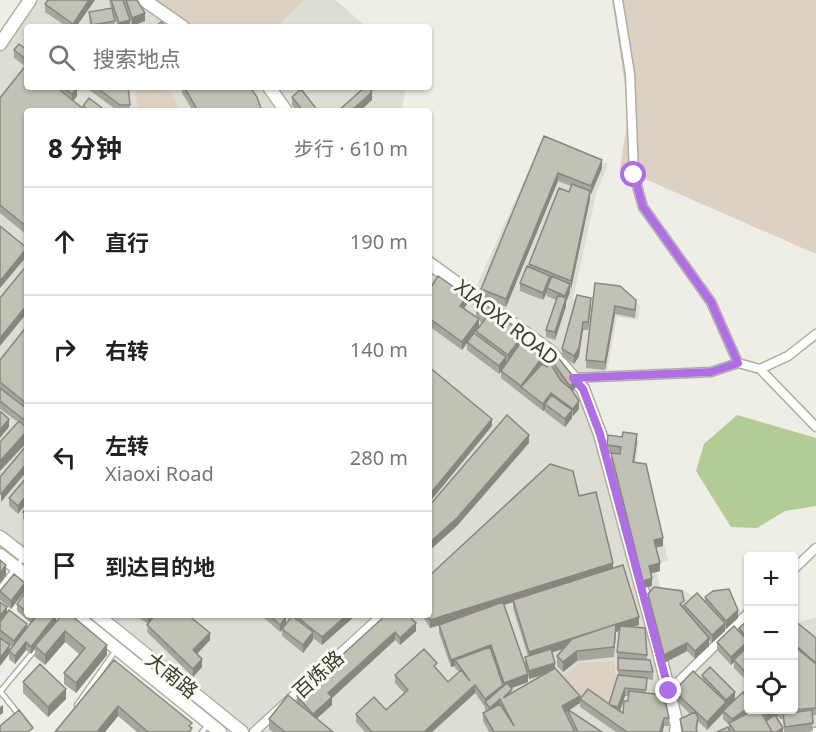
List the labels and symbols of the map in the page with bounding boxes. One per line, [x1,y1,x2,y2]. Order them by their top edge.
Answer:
route start [620,161,646,187]
street label: XIAOXI ROAD [449,273,565,371]
street label: 百炼路 [287,644,349,704]
street label: 大南路 [140,646,204,704]
route end [655,677,681,703]

